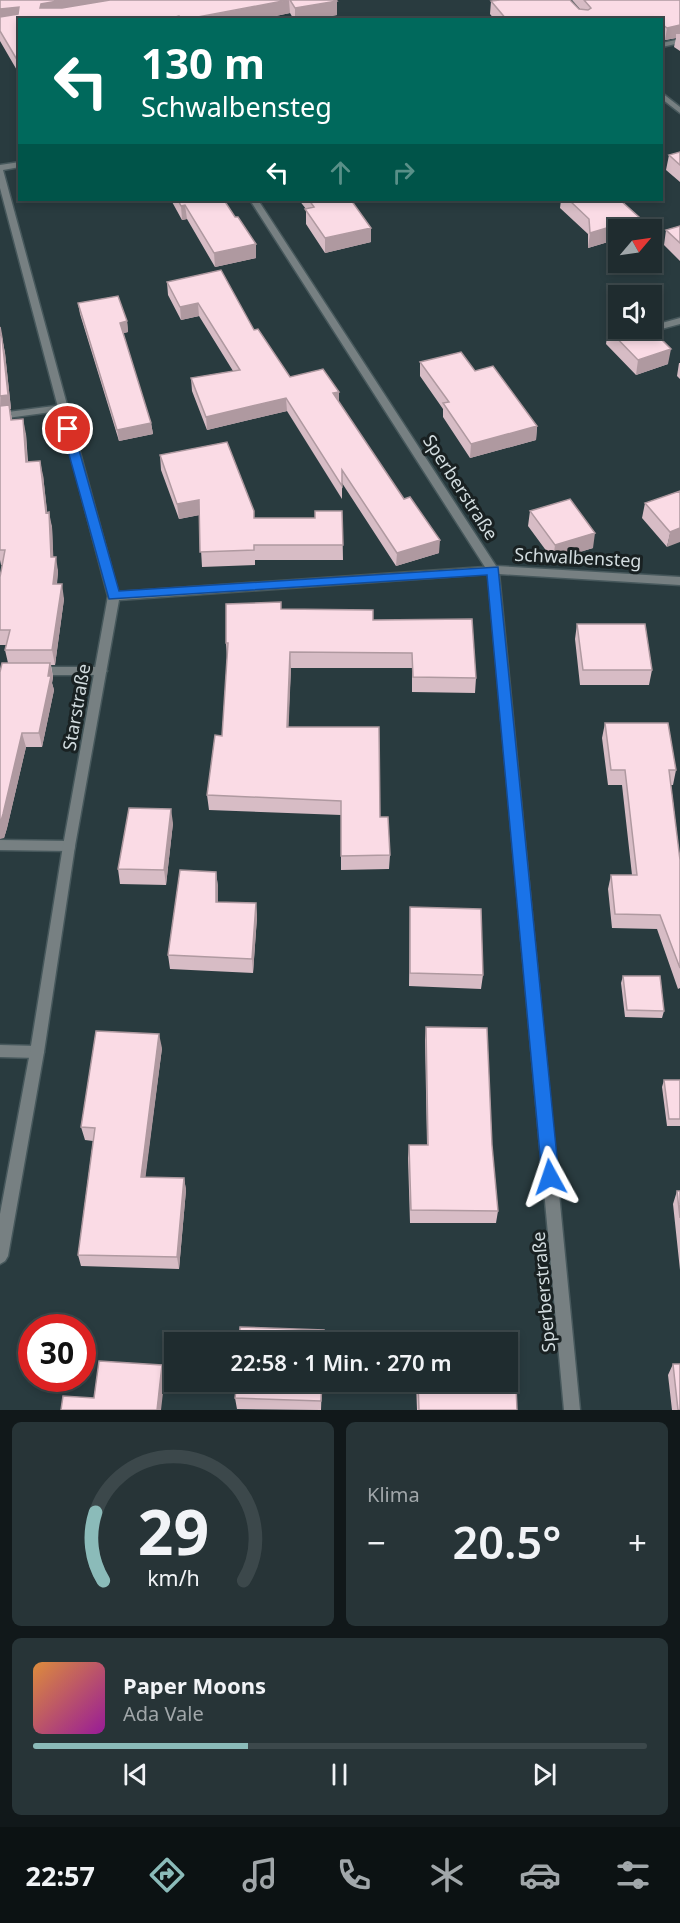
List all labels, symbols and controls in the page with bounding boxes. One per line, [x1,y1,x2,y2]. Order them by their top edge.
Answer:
text: 130 m [141,34,265,91]
icon: left [42,42,120,120]
text: Schwalbensteg [141,88,332,125]
icon: left [261,156,294,189]
icon: ahead [324,156,357,189]
icon: right [387,156,420,189]
north arrow [608,219,662,273]
map controls [608,219,662,339]
button: sound [608,285,662,339]
pin [42,403,93,454]
icon: arrive [51,412,84,445]
street label: Sperberstraße [418,430,504,544]
street label: Schwalbensteg [514,542,642,572]
street label: Starstraße [57,662,95,752]
position arrow [518,1145,582,1209]
street label: Sperberstraße [526,1231,560,1353]
speed limit sign: 30 [18,1314,96,1392]
text: 22:58 · 1 Min. · 270 m [230,1347,452,1377]
text: Klima [367,1481,420,1508]
text: 29 [137,1488,209,1573]
text: 20.5° [453,1511,561,1572]
text: − [367,1520,386,1565]
text: + [628,1520,647,1565]
text: km/h [147,1563,199,1592]
text: Paper Moons [123,1670,266,1700]
text: Ada Vale [123,1700,204,1727]
icon: previous [119,1758,152,1791]
icon: pause [323,1758,356,1791]
icon: next [528,1758,561,1791]
icon: directions [146,1854,188,1896]
icon: music [239,1854,281,1896]
icon: phone [333,1854,375,1896]
icon: climate [426,1854,468,1896]
icon: car [519,1854,561,1896]
icon: filters [612,1854,654,1896]
text: 22:57 [26,1857,95,1894]

